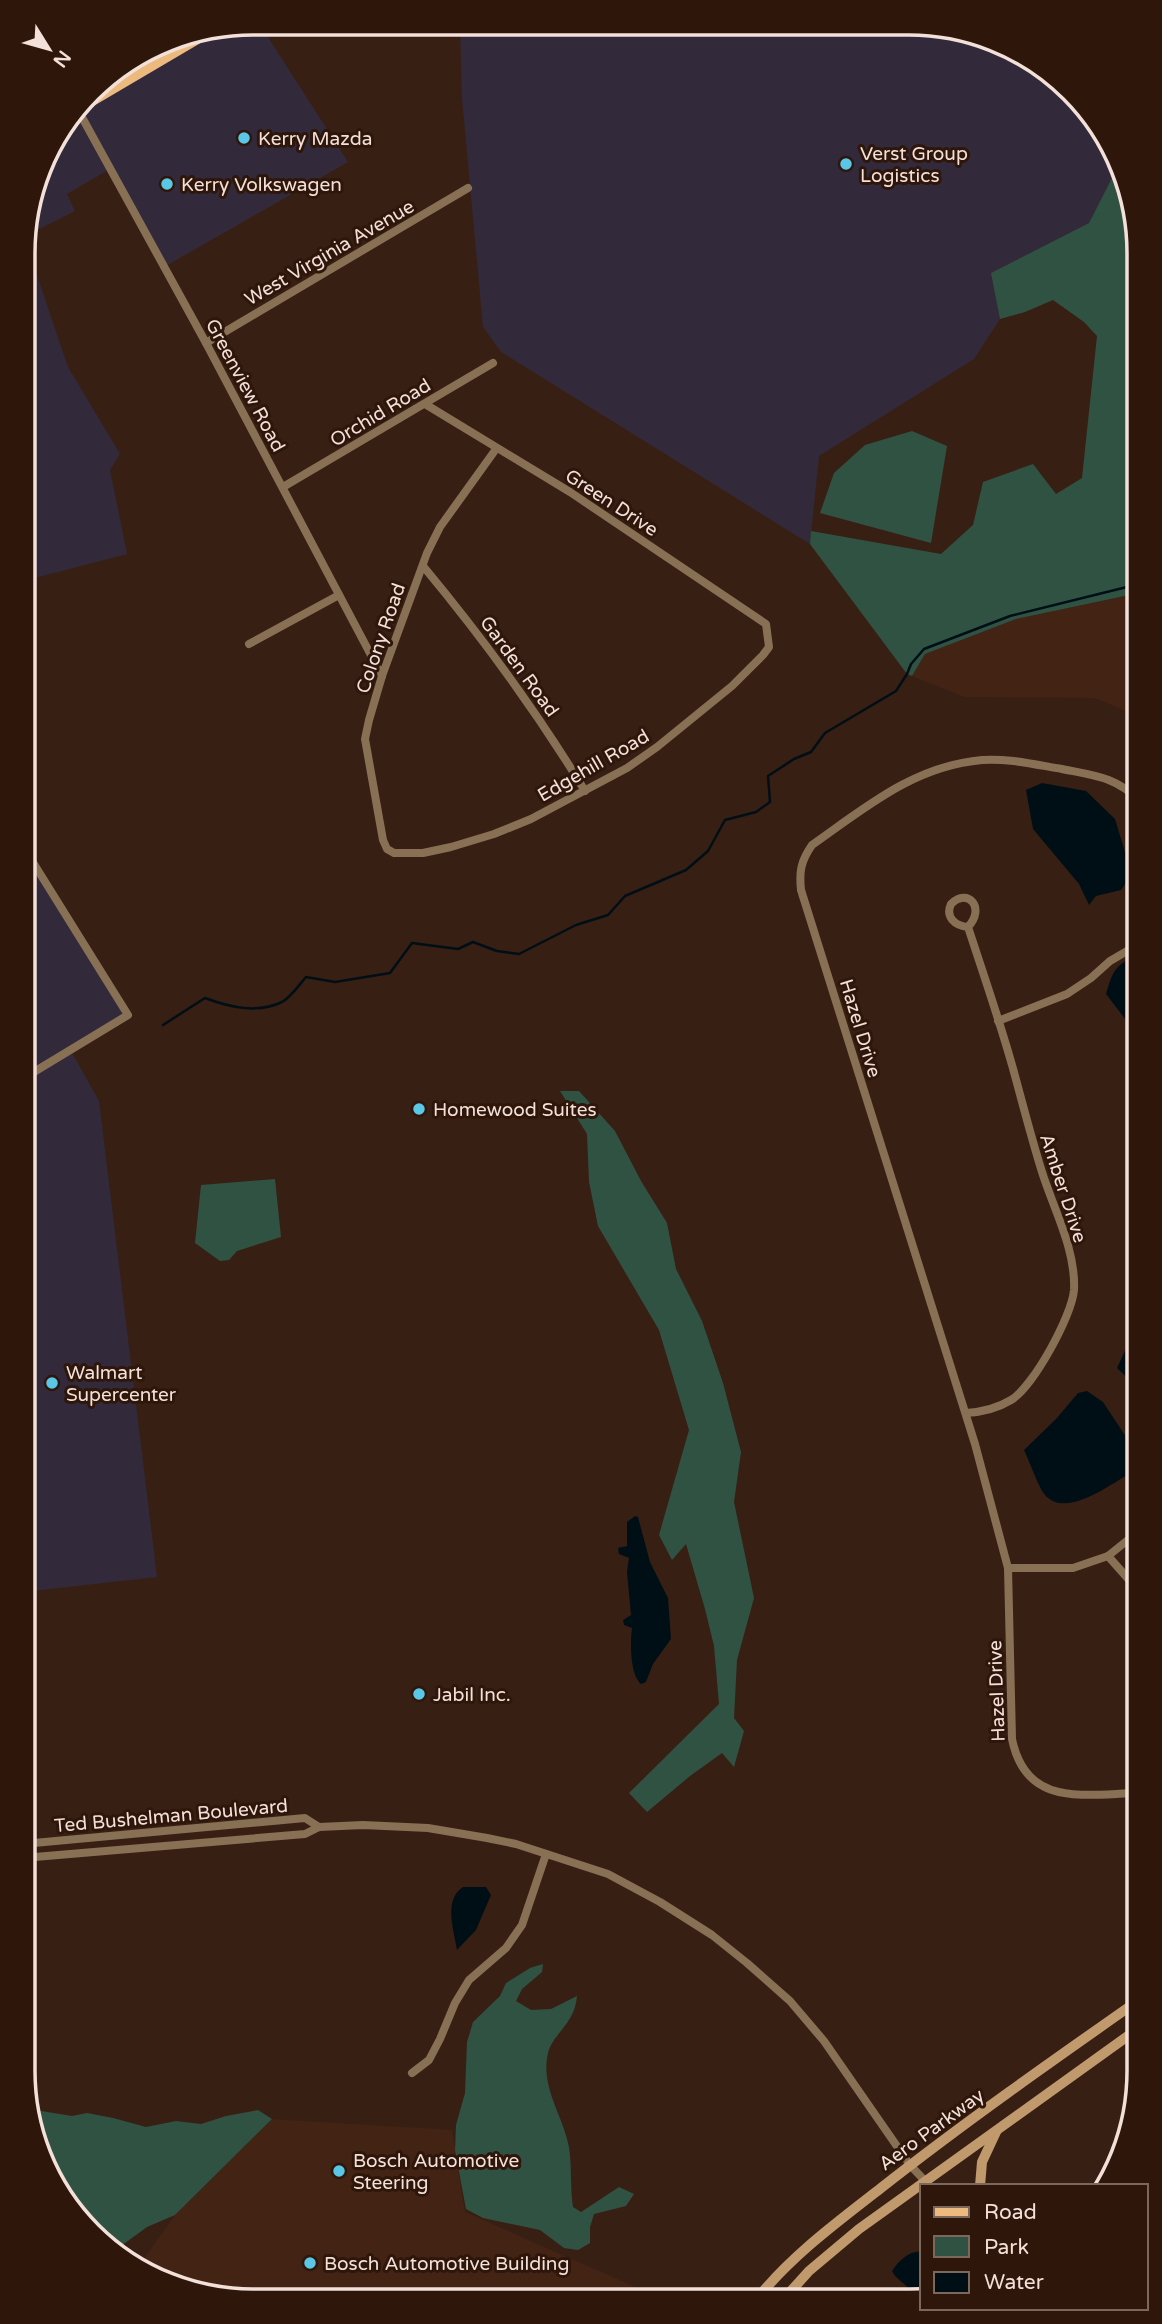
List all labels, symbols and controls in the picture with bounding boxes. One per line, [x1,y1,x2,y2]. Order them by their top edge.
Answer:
north arrow [14,14,84,84]
text: N [48,46,75,71]
place label: Kerry Mazda [258,128,372,150]
marker: Kerry Mazda [236,130,252,146]
place label: Verst Group Logistics [860,143,968,187]
marker: Verst Group Logistics [838,156,854,172]
place label: Kerry Volkswagen [181,174,342,196]
marker: Kerry Volkswagen [159,176,175,192]
street label: West Virginia Avenue [241,195,418,310]
street label: Greenview Road [201,315,289,456]
street label: Orchid Road [326,374,435,451]
street label: Green Drive [561,465,662,541]
street label: Colony Road [352,580,410,696]
street label: Garden Road [475,612,563,721]
street label: Edgehill Road [534,725,653,807]
street label: Hazel Drive [835,976,885,1080]
place label: Homewood Suites [433,1099,597,1121]
marker: Homewood Suites [411,1101,427,1117]
street label: Amber Drive [1035,1131,1091,1246]
place label: Walmart Supercenter [66,1362,177,1406]
marker: Walmart Supercenter [44,1375,60,1391]
street label: Hazel Drive [984,1640,1010,1742]
place label: Jabil Inc. [433,1684,511,1706]
marker: Jabil Inc. [411,1686,427,1702]
street label: Ted Bushelman Boulevard [53,1795,289,1837]
street label: Aero Parkway [875,2084,988,2175]
place label: Bosch Automotive Steering [353,2150,519,2194]
marker: Bosch Automotive Steering [331,2163,347,2179]
legend [920,2184,1148,2310]
text: Road [984,2200,1037,2225]
text: Park [984,2235,1029,2260]
place label: Bosch Automotive Building [324,2253,569,2275]
marker: Bosch Automotive Building [302,2255,318,2271]
text: Water [984,2270,1044,2295]

